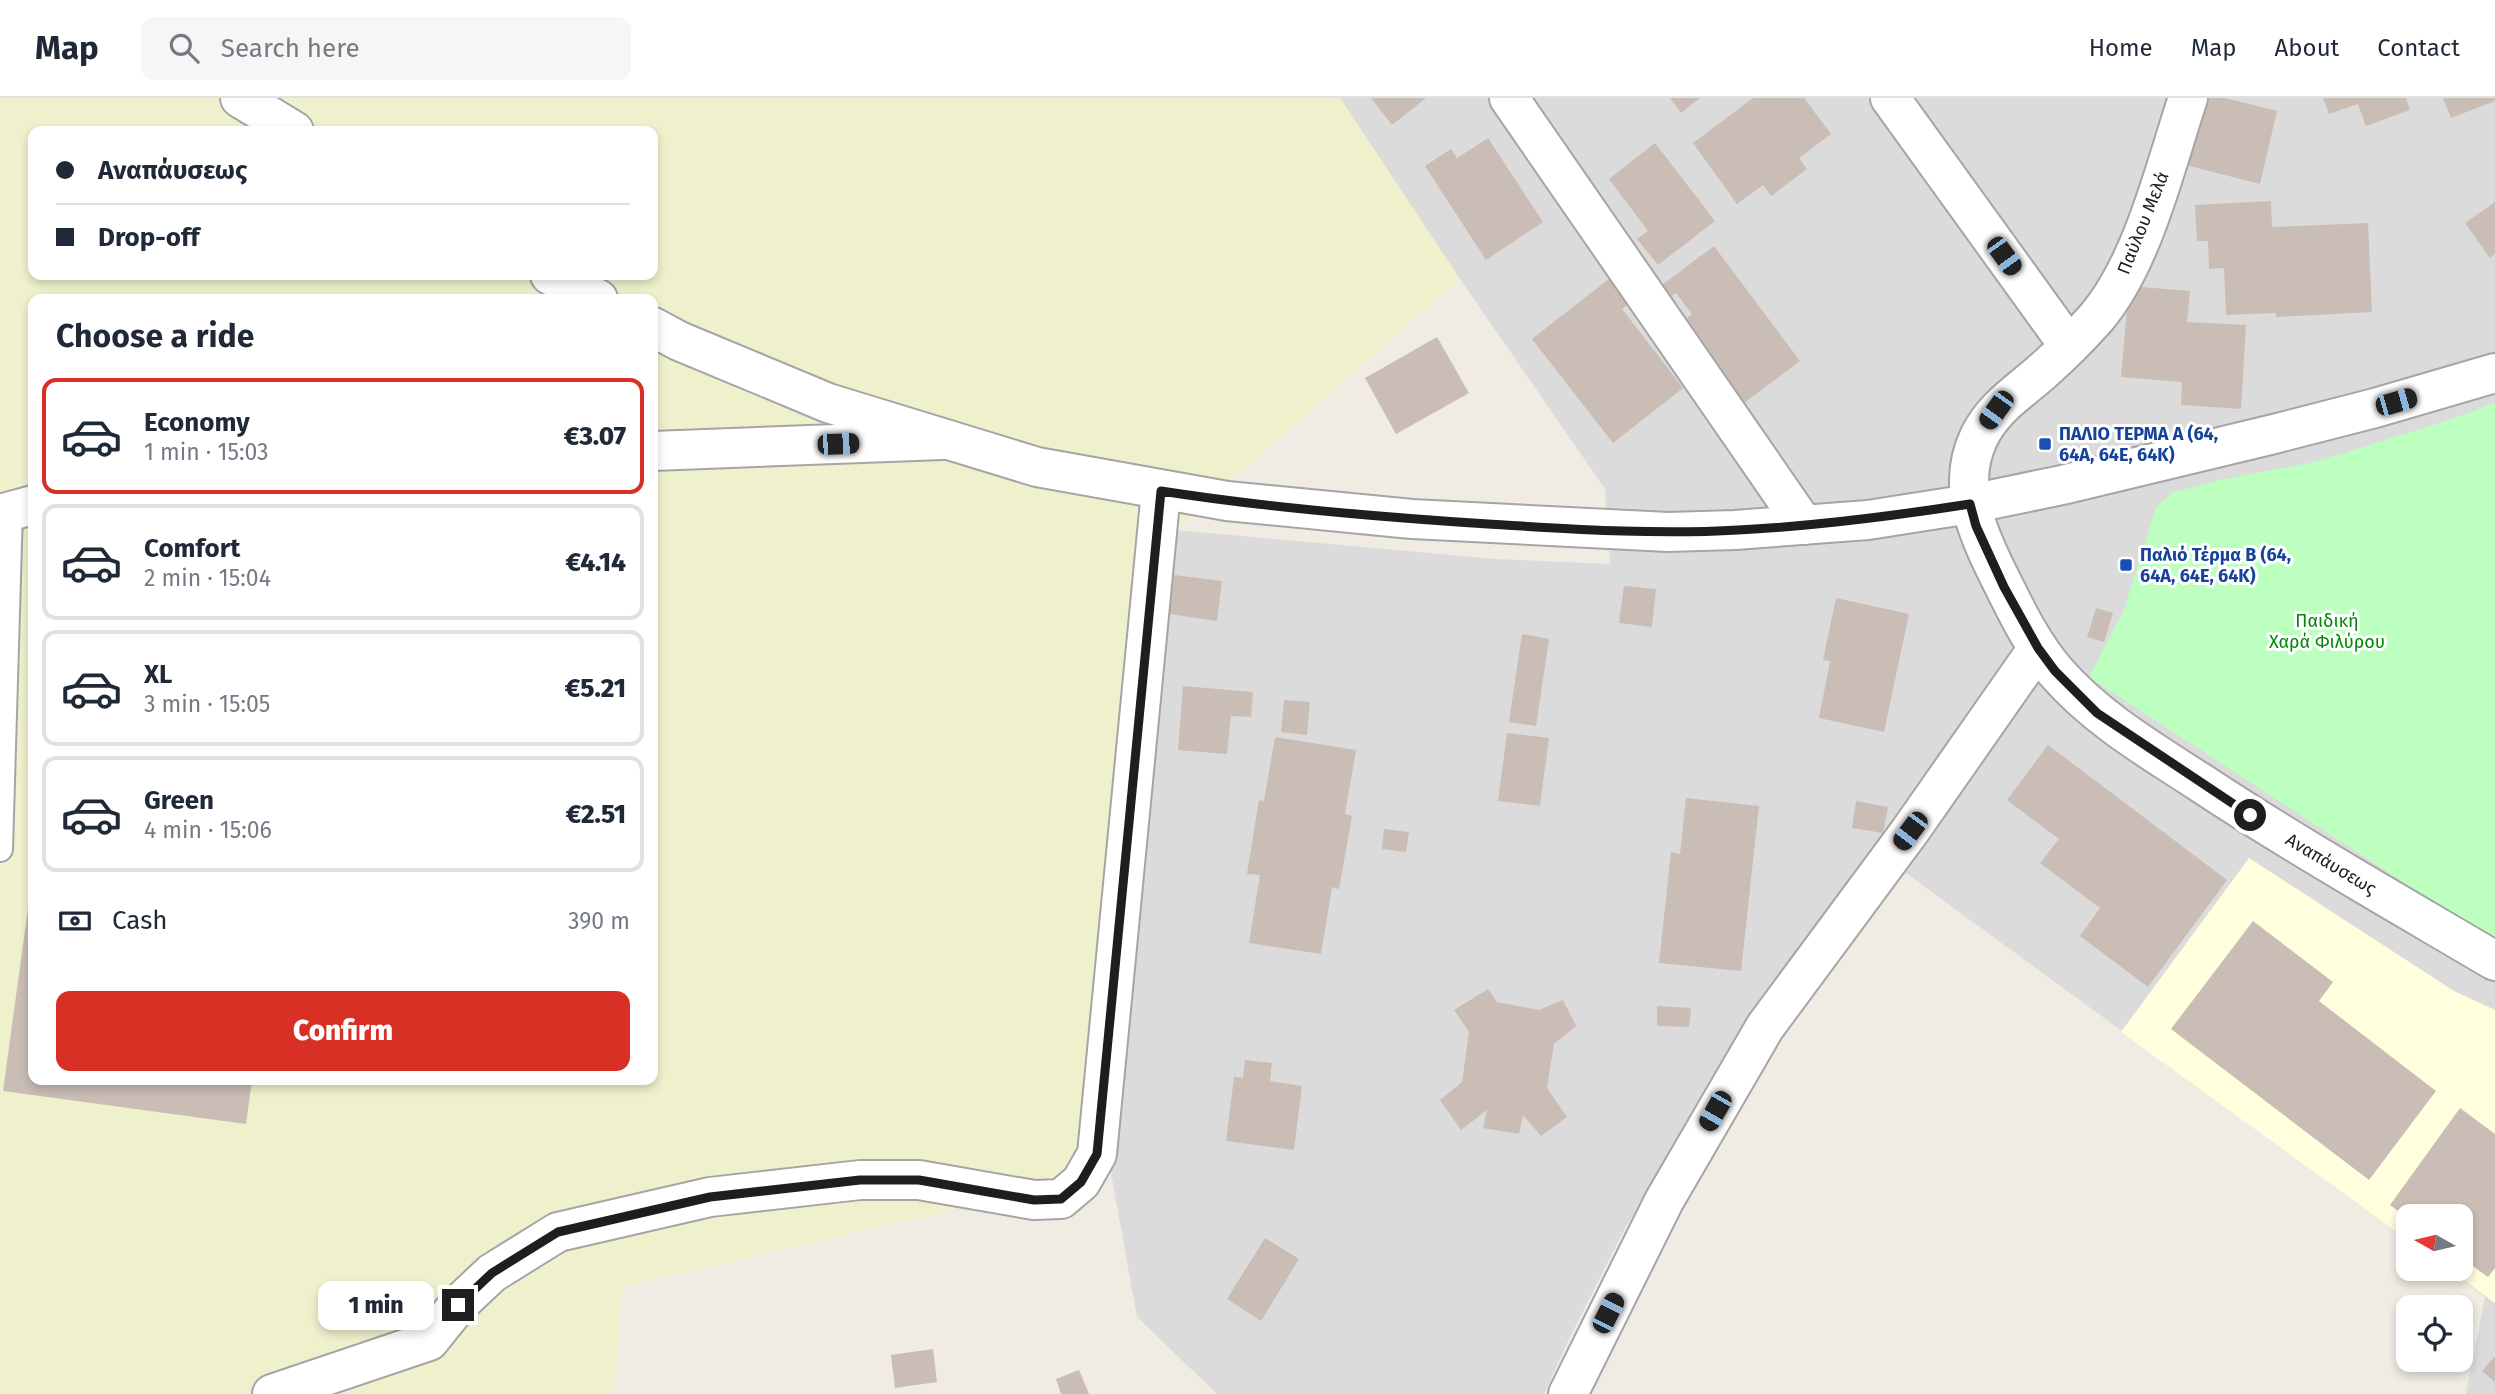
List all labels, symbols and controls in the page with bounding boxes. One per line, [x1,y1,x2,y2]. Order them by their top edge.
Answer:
search box [141,17,631,80]
text: Map [35,28,99,68]
icon: search [165,29,203,67]
text: Search here [221,33,360,64]
text: Home [2089,34,2153,62]
text: Map [2191,34,2237,62]
text: About [2275,34,2339,62]
text: Contact [2377,34,2460,62]
text: Αναπάυσεως [98,155,247,186]
street label: Παύλου Μελά [2112,168,2174,278]
text: Drop-off [98,222,200,253]
car [1984,233,2025,279]
text: Choose a ride [56,317,254,355]
car [2373,386,2420,418]
car [1976,387,2017,433]
icon: car [60,405,123,468]
text: Economy [144,407,250,438]
text: €3.07 [564,421,626,452]
place label: ΠΑΛΙΟ ΤΕΡΜΑ A (64, 64Α, 64Ε, 64Κ) [2059,423,2218,466]
car [817,433,860,455]
marker: ΠΑΛΙΟ ΤΕΡΜΑ A (64, 64Α, 64Ε, 64Κ) [2037,436,2053,452]
text: 1 min · 15:03 [144,438,269,466]
icon: car [60,531,123,594]
text: Comfort [144,533,240,564]
place label: Παλιό Τέρμα B (64, 64Α, 64Ε, 64Κ) [2140,544,2291,587]
text: €4.14 [565,547,626,578]
marker: Παλιό Τέρμα B (64, 64Α, 64Ε, 64Κ) [2118,557,2134,573]
text: 2 min · 15:04 [144,564,271,592]
park label: Παιδική Χαρά Φιλύρου [2269,610,2385,653]
icon: car [60,657,123,720]
text: XL [144,659,172,690]
text: €5.21 [565,673,626,704]
text: 3 min · 15:05 [144,690,270,718]
icon: car [60,783,123,846]
text: Green [144,785,214,816]
text: €2.51 [566,799,626,830]
route start [2234,799,2266,831]
car [1889,808,1932,854]
text: 4 min · 15:06 [144,816,272,844]
street label: Αναπάυσεως [2282,828,2381,900]
icon: cash [56,902,94,940]
text: Cash [112,905,168,936]
text: 390 m [568,907,630,935]
button: Confirm [56,991,630,1071]
car [1696,1088,1735,1134]
north arrow [2396,1204,2473,1281]
map controls [2396,1204,2473,1372]
callout: 1 min [318,1280,434,1330]
route end [442,1289,474,1321]
car [1590,1290,1627,1336]
text: 1 min [348,1291,404,1319]
button: locate [2396,1295,2473,1372]

